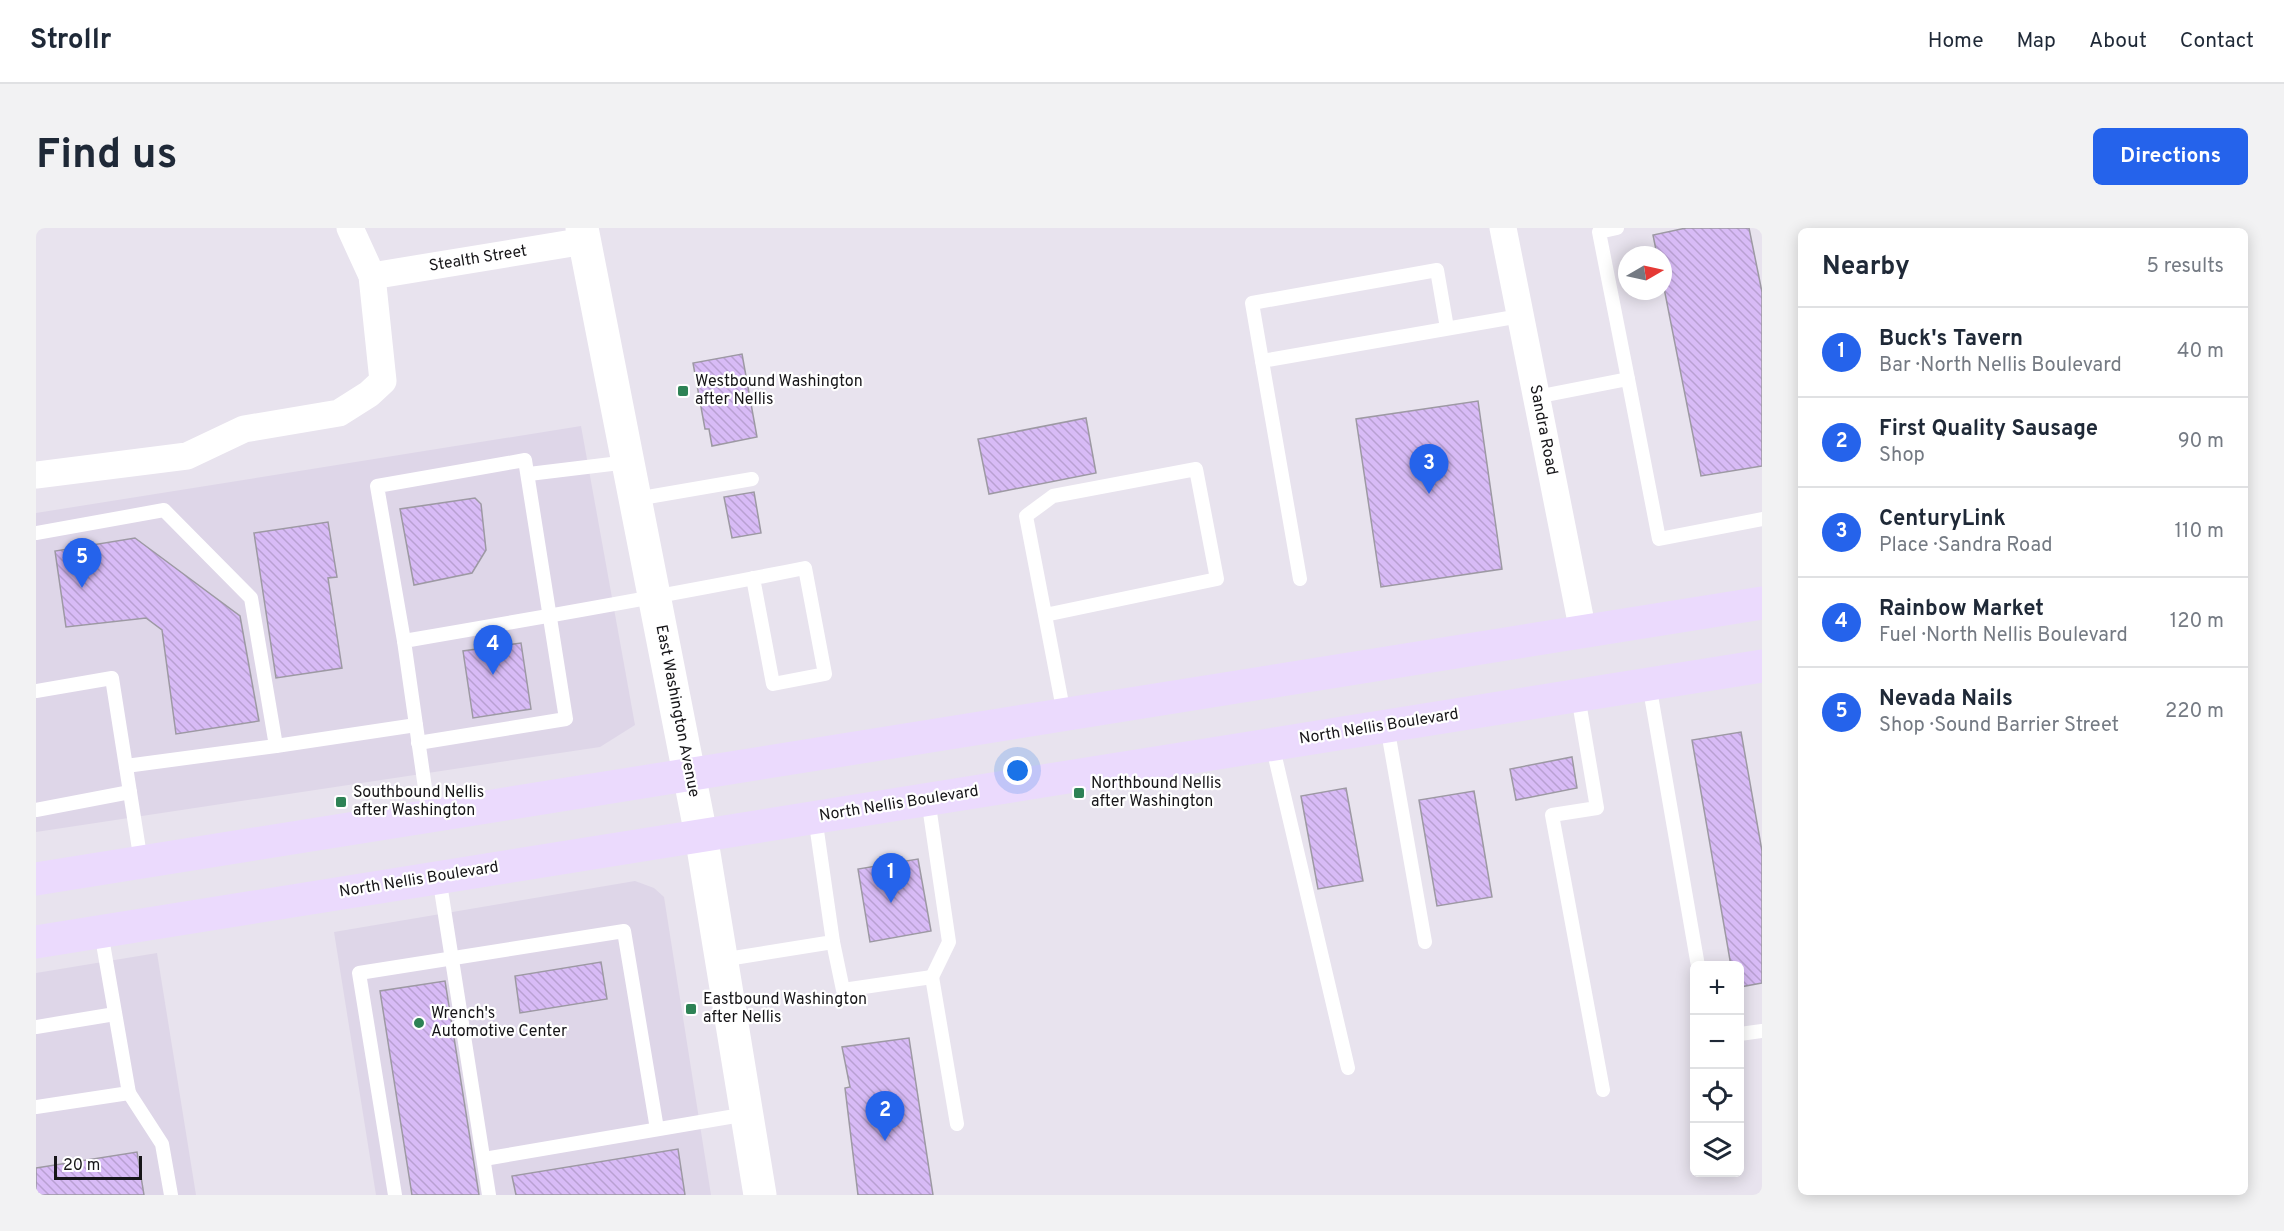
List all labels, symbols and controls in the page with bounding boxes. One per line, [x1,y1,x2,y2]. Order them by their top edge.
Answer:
text: Strollr [30,23,112,59]
text: Home [1928,28,1984,55]
text: Map [2017,28,2056,55]
text: About [2089,28,2147,55]
text: Contact [2180,28,2254,55]
button: Directions [2093,128,2248,185]
text: Find us [36,130,177,183]
street label: Stealth Street [428,241,528,277]
north arrow [1618,246,1672,300]
text: Nearby [1822,251,1910,284]
text: 5 results [2147,254,2224,280]
text: Buck's Tavern [1879,326,2023,353]
text: 1 [1838,339,1846,365]
text: 40 m [2177,339,2224,365]
text: Bar · North Nellis Boulevard [1879,353,2122,379]
place label: Westbound Washington after Nellis [695,372,863,410]
street label: Sandra Road [1524,383,1562,477]
marker: Westbound Washington after Nellis [676,384,690,398]
text: First Quality Sausage [1879,416,2098,443]
text: 2 [1835,429,1848,455]
text: 90 m [2178,429,2224,455]
text: Shop [1879,443,1925,469]
pin: 3 [1410,444,1448,494]
text: CenturyLink [1879,506,2006,533]
text: 3 [1836,519,1848,545]
text: 110 m [2175,519,2224,545]
text: Place · Sandra Road [1879,533,2052,559]
pin: 5 [62,538,102,588]
text: Rainbow Market [1879,596,2044,623]
text: 4 [1835,609,1848,635]
text: 120 m [2170,609,2224,635]
street label: East Washington Avenue [650,623,704,799]
text: Fuel · North Nellis Boulevard [1879,623,2128,649]
pin: 4 [474,626,512,675]
text: Nevada Nails [1879,686,2013,713]
text: 5 [1835,699,1848,725]
text: 220 m [2165,699,2224,725]
street label: North Nellis Boulevard [1298,705,1460,749]
text: Shop · Sound Barrier Street [1879,713,2119,739]
your location [1003,756,1032,785]
place label: Northbound Nellis after Washington [1091,774,1222,812]
street label: North Nellis Boulevard [818,782,980,826]
place label: Southbound Nellis after Washington [353,783,484,821]
marker: Northbound Nellis after Washington [1072,786,1086,800]
marker: Southbound Nellis after Washington [334,795,348,809]
pin: 1 [872,854,910,903]
street label: North Nellis Boulevard [338,858,500,902]
map controls [1690,961,1744,1177]
button: + [1690,961,1744,1015]
place label: Eastbound Washington after Nellis [703,990,867,1028]
marker: Eastbound Washington after Nellis [684,1002,698,1016]
place label: Wrench's Automotive Center [431,1004,567,1042]
button: − [1690,1015,1744,1069]
marker: Wrench's Automotive Center [412,1016,426,1030]
button: locate [1690,1069,1744,1123]
pin: 2 [866,1092,904,1141]
button: layers [1690,1123,1744,1177]
scale bar [54,1153,142,1180]
text: 20 m [63,1156,100,1176]

